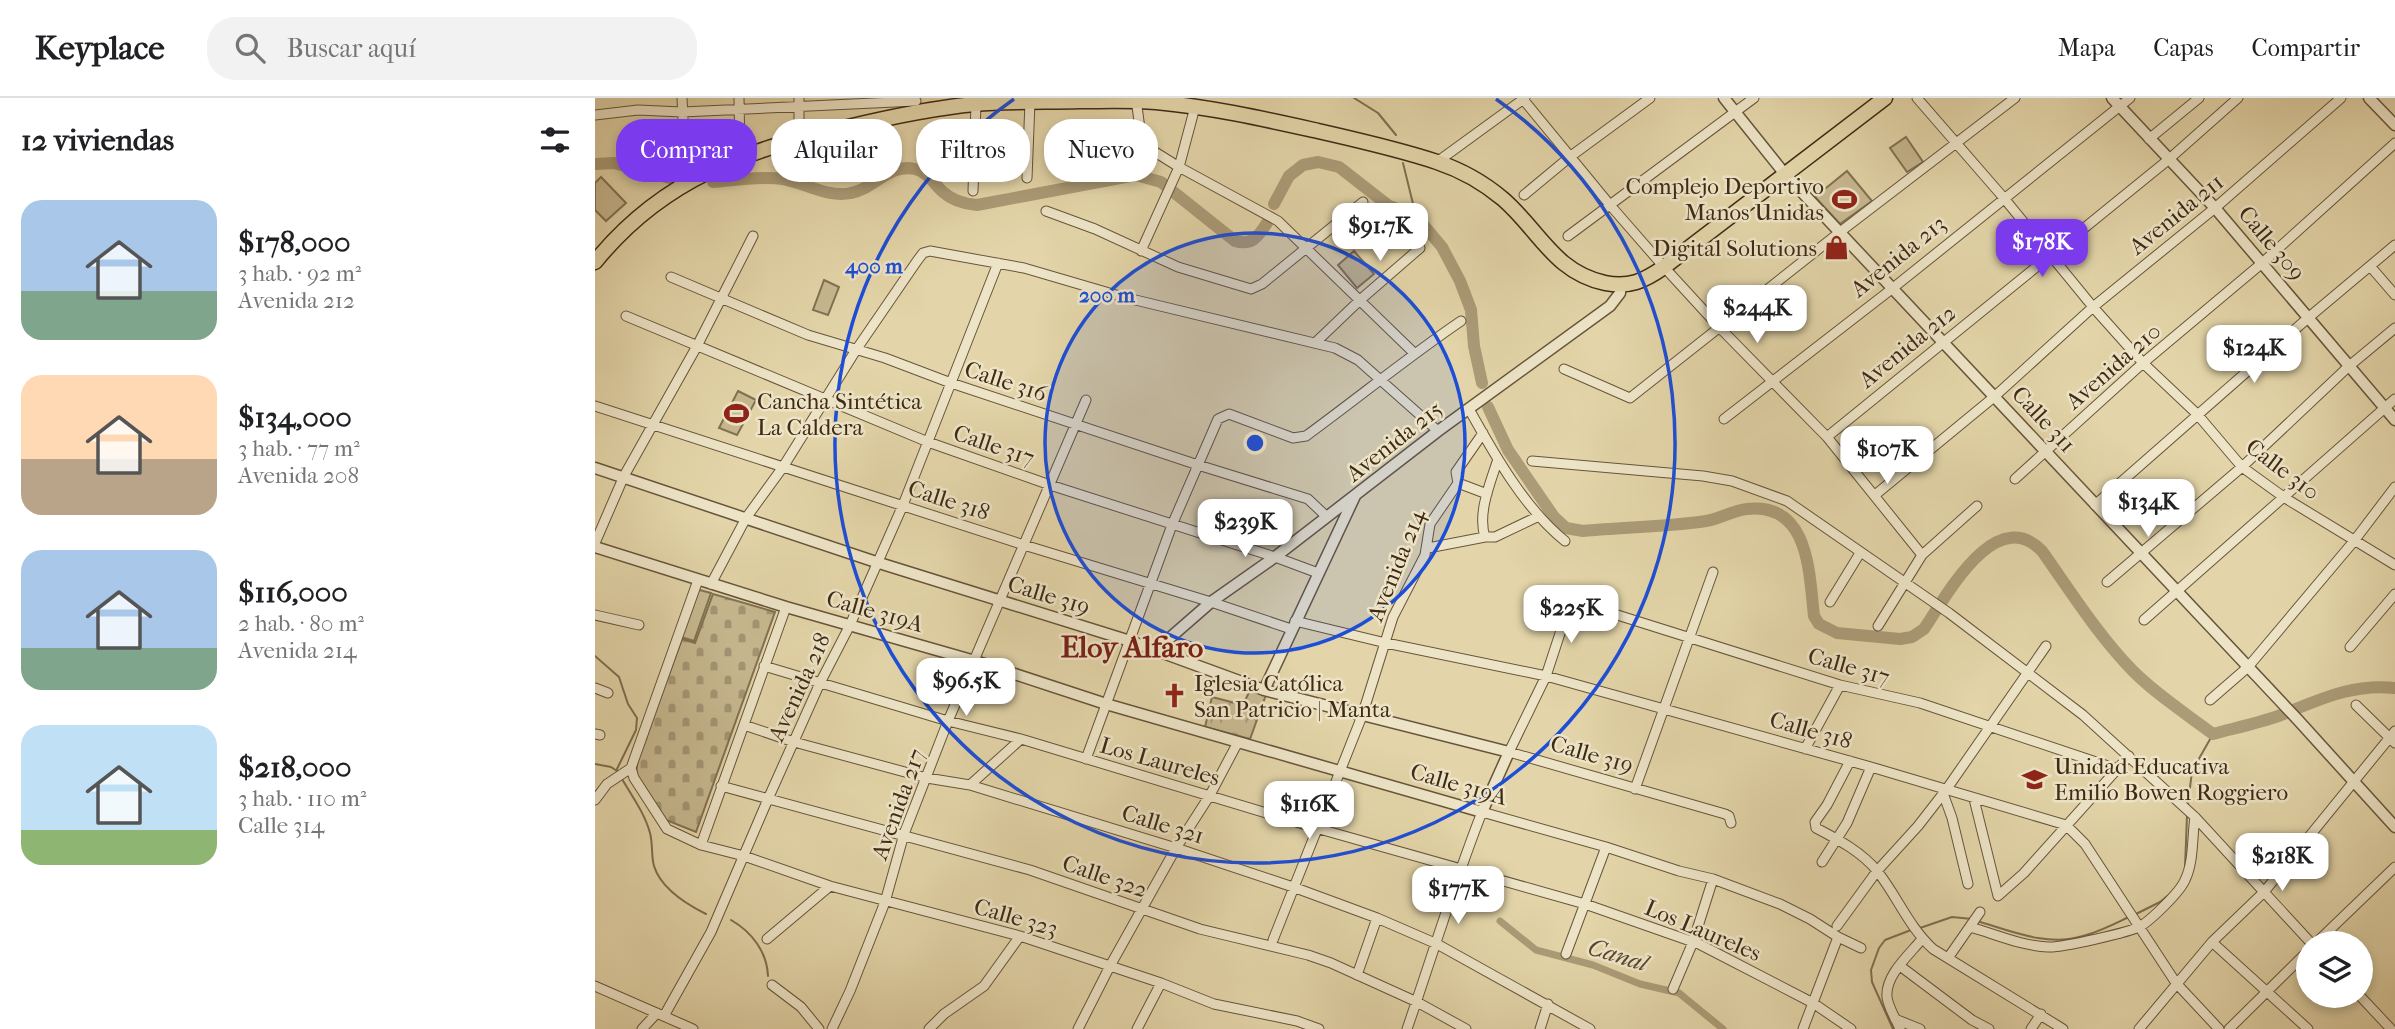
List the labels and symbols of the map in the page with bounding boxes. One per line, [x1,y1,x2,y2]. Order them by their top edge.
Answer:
street label: Avenida 211 [2123,168,2229,261]
place label: Complejo Deportivo Manos Unidas [1625,173,1824,226]
sports icon: Complejo Deportivo Manos Unidas [1830,185,1858,213]
street label: Calle 309 [2233,200,2311,286]
pin: $91.7K [1323,204,1437,263]
street label: Avenida 213 [1845,210,1951,304]
pin: $178K [1993,220,2091,279]
shop icon: Digital Solutions [1823,234,1851,262]
place label: Digital Solutions [1653,235,1817,262]
text: 400 m [844,254,903,279]
text: 200 m [1079,283,1136,307]
pin: $244K [1708,286,1806,345]
street label: Avenida 212 [1853,299,1961,394]
street label: Avenida 210 [2059,318,2167,416]
pin: $124K [2205,326,2303,385]
street label: Calle 316 [961,356,1051,408]
street label: Calle 311 [2006,381,2081,458]
place label: Cancha Sintética La Caldera [757,388,922,441]
street label: Avenida 215 [1340,395,1448,488]
sports icon: Cancha Sintética La Caldera [723,400,751,428]
street label: Calle 317 [950,419,1038,472]
pin: $107K [1838,426,1936,486]
centre of rings [1243,431,1267,455]
street label: Calle 310 [2241,433,2325,506]
street label: Calle 318 [905,475,993,526]
pin: $134K [2099,480,2197,539]
pin: $239K [1196,500,1294,559]
street label: Avenida 214 [1361,504,1432,626]
street label: Calle 319 [1004,570,1093,621]
street label: Calle 319A [823,585,927,638]
pin: $225K [1522,586,1620,645]
street label: Avenida 218 [762,629,836,747]
district label: Eloy Alfaro [1061,630,1203,665]
street label: Calle 317 [1805,642,1893,691]
pin: $96.5K [909,658,1023,718]
place label: Iglesia Católica San Patricio | Manta [1194,670,1391,723]
church icon: Iglesia Católica San Patricio | Manta [1160,682,1188,710]
street label: Calle 318 [1767,706,1855,755]
street label: Calle 319 [1547,730,1636,779]
street label: Los Laureles [1097,731,1223,791]
street label: Avenida 217 [866,745,931,864]
place label: Unidad Educativa Emilio Bowen Roggiero [2054,753,2288,806]
street label: Calle 319A [1407,758,1511,811]
school or university icon: Unidad Educativa Emilio Bowen Roggiero [2020,765,2048,793]
pin: $116K [1260,782,1358,841]
street label: Calle 321 [1119,799,1207,850]
pin: $218K [2233,834,2331,893]
street label: Calle 322 [1059,849,1151,904]
pin: $177K [1409,866,1507,926]
street label: Calle 323 [971,893,1061,942]
street label: Los Laureles [1641,894,1765,967]
water label: Canal [1585,933,1654,978]

